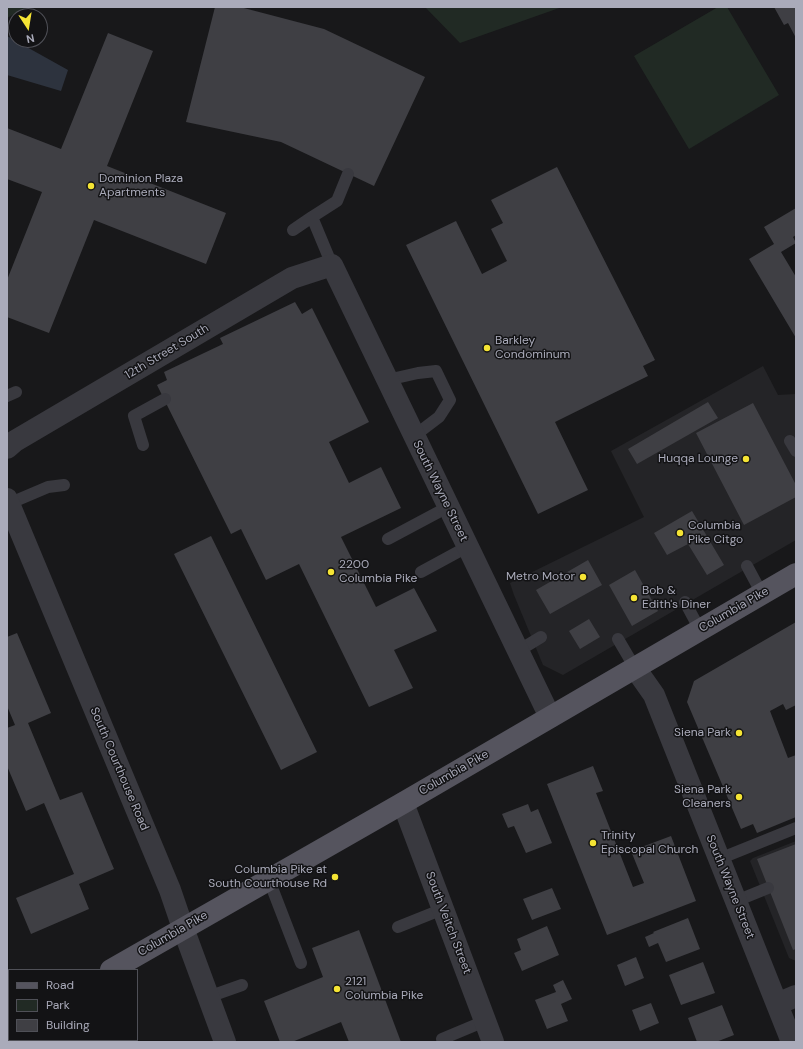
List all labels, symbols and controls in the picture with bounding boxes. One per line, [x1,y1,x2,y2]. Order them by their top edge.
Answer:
north arrow [8,8,48,48]
text: N [25,31,36,46]
place label: Dominion Plaza Apartments [99,172,183,200]
marker: Dominion Plaza Apartments [86,181,96,191]
street label: 12th Street South [122,321,212,383]
place label: Barkley Condominum [495,334,570,362]
marker: Barkley Condominum [482,343,492,353]
street label: South Wayne Street [409,438,471,544]
place label: Huqqa Lounge [658,452,738,466]
marker: Huqqa Lounge [741,454,751,464]
place label: Columbia Pike Citgo [688,519,743,547]
marker: Columbia Pike Citgo [675,528,685,538]
place label: 2200 Columbia Pike [339,558,417,586]
marker: 2200 Columbia Pike [326,567,336,577]
place label: Metro Motor [506,570,575,584]
marker: Metro Motor [578,572,588,582]
place label: Bob & Edith's Diner [642,584,711,612]
street label: Columbia Pike [696,584,772,636]
marker: Bob & Edith's Diner [629,593,639,603]
street label: South Courthouse Road [87,705,151,833]
place label: Siena Park [674,726,731,740]
marker: Siena Park [734,728,744,738]
street label: Columbia Pike [416,747,492,799]
place label: Siena Park Cleaners [674,783,731,811]
marker: Siena Park Cleaners [734,792,744,802]
place label: Trinity Episcopal Church [601,829,698,857]
street label: South Wayne Street [703,833,757,941]
marker: Trinity Episcopal Church [588,838,598,848]
place label: Columbia Pike at South Courthouse Rd [208,863,327,891]
street label: South Veitch Street [422,870,474,976]
marker: Columbia Pike at South Courthouse Rd [330,872,340,882]
street label: Columbia Pike [135,908,211,960]
legend [8,969,138,1041]
place label: 2121 Columbia Pike [345,975,423,1003]
text: Road [46,977,74,993]
marker: 2121 Columbia Pike [332,984,342,994]
text: Park [46,997,70,1013]
text: Building [46,1017,90,1033]

